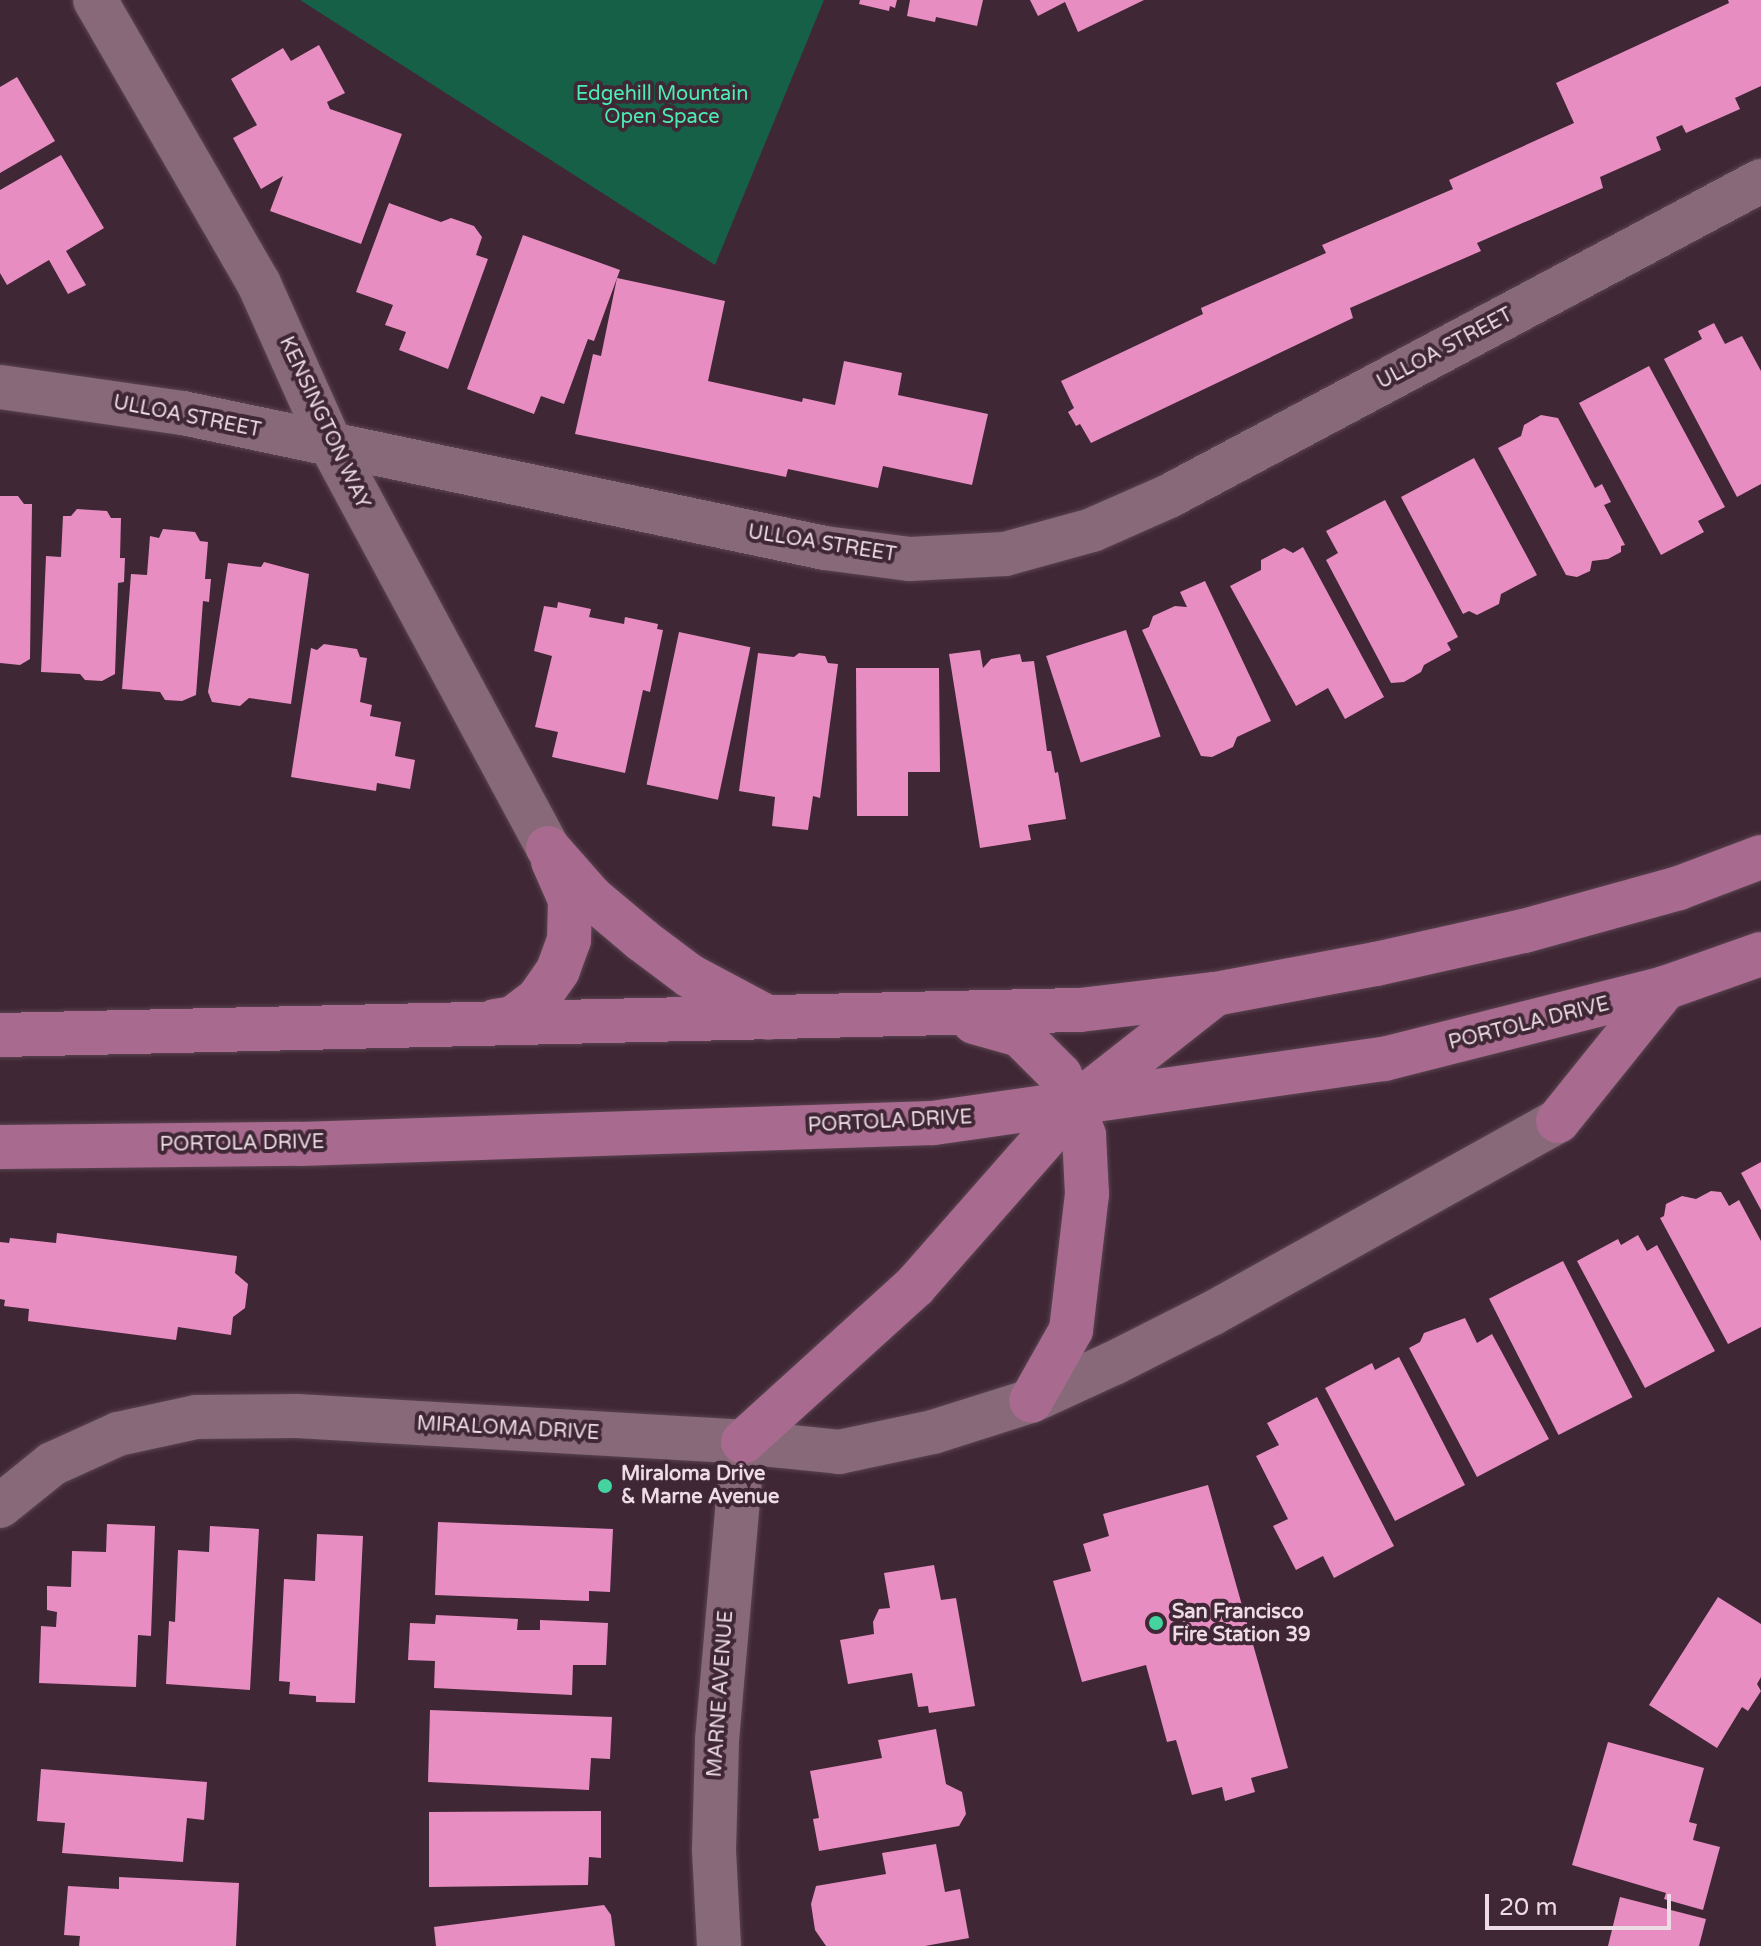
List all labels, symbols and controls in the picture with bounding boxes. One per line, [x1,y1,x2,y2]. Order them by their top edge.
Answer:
park label: Edgehill Mountain Open Space [576,82,748,129]
street label: ULLOA STREET [1373,303,1517,395]
street label: KENSINGTON WAY [274,333,374,513]
street label: ULLOA STREET [111,391,263,443]
street label: ULLOA STREET [746,520,898,568]
street label: PORTOLA DRIVE [1446,992,1612,1056]
street label: PORTOLA DRIVE [807,1106,973,1138]
street label: PORTOLA DRIVE [159,1131,325,1157]
street label: MIRALOMA DRIVE [416,1412,600,1446]
place label: Miraloma Drive & Marne Avenue [621,1462,779,1509]
marker: Miraloma Drive & Marne Avenue [596,1477,614,1495]
place label: San Francisco Fire Station 39 [1172,1600,1311,1647]
street label: MARNE AVENUE [703,1610,739,1778]
marker: San Francisco Fire Station 39 [1147,1614,1165,1632]
scale bar [1489,1878,1675,1928]
text: 20 m [1499,1893,1557,1922]

